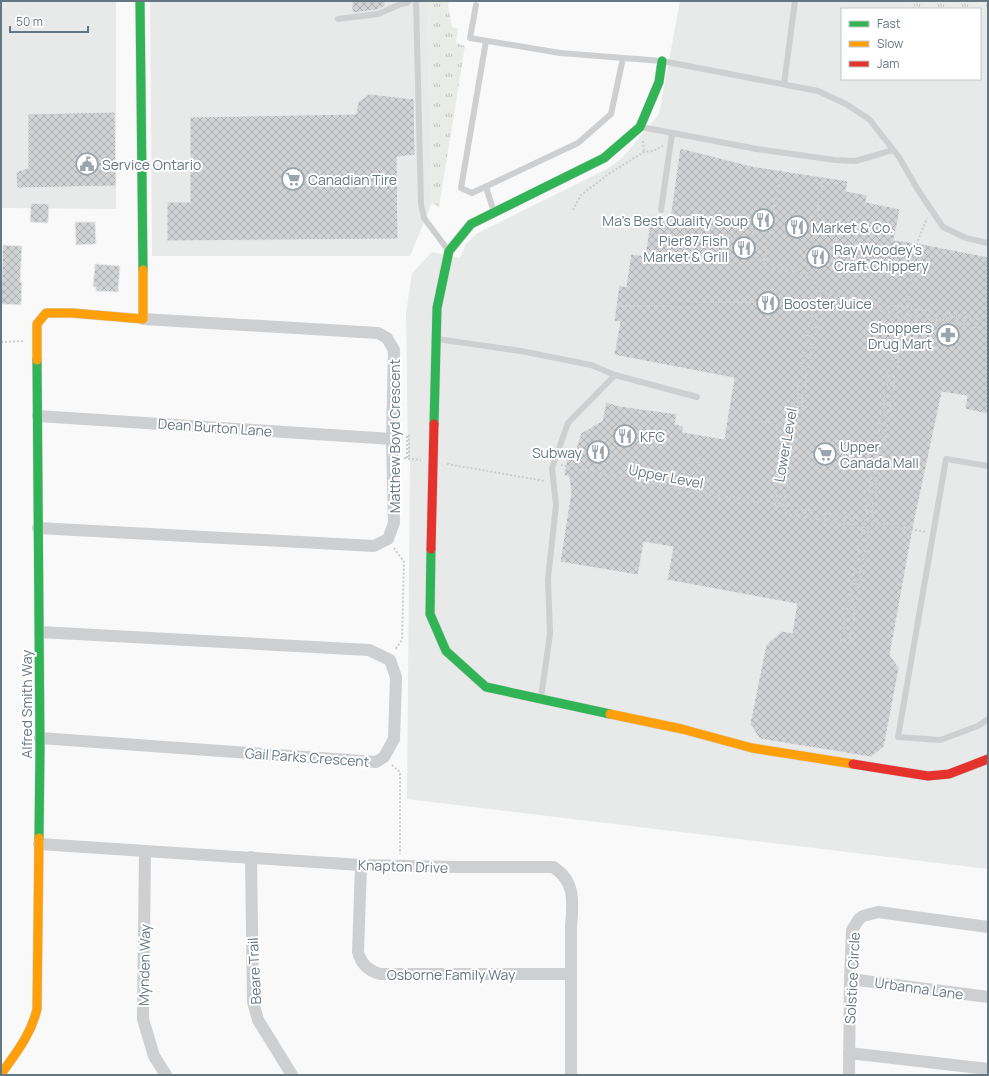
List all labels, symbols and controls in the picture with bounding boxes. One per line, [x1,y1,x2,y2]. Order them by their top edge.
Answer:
scale bar [10,8,88,34]
legend [841,8,981,80]
text: 50 m [16,13,43,30]
text: Fast [877,15,901,32]
text: Slow [877,35,903,52]
text: Jam [877,55,899,72]
public building icon: Service Ontario [74,151,100,177]
place label: Service Ontario [102,155,201,174]
supermarket icon: Canadian Tire [280,166,306,192]
place label: Canadian Tire [308,170,397,189]
restaurant icon: Ma's Best Quality Soup [750,207,776,233]
place label: Ma's Best Quality Soup [602,211,748,230]
restaurant icon: Market & Co. [784,214,810,240]
place label: Market & Co. [812,218,893,237]
place label: Pier87 Fish Market & Grill [643,231,728,266]
restaurant icon: Pier87 Fish Market & Grill [731,235,757,261]
place label: Ray Woodey's Craft Chippery [834,240,929,275]
restaurant icon: Ray Woodey's Craft Chippery [805,244,831,270]
restaurant icon: Booster Juice [755,290,781,316]
place label: Booster Juice [784,294,872,313]
place label: Shoppers Drug Mart [868,318,932,353]
pharmacy icon: Shoppers Drug Mart [935,322,961,348]
street label: Matthew Boyd Crescent [385,358,404,513]
street label: Lower Level [769,406,801,484]
street label: Dean Burton Lane [157,414,273,440]
restaurant icon: KFC [612,423,638,449]
place label: KFC [640,427,665,446]
place label: Upper Canada Mall [840,437,919,472]
restaurant icon: Subway [585,439,611,465]
supermarket icon: Upper Canada Mall [812,441,838,467]
place label: Subway [532,443,583,462]
street label: Upper Level [627,459,705,493]
street label: Alfred Smith Way [17,649,36,759]
street label: Gail Parks Crescent [244,743,370,771]
street label: Knapton Drive [358,855,448,877]
street label: Mynden Way [134,923,154,1006]
street label: Solstice Circle [840,932,864,1024]
street label: Beare Trail [243,937,265,1005]
street label: Osborne Family Way [387,965,516,984]
street label: Urbanna Lane [873,972,965,1004]

